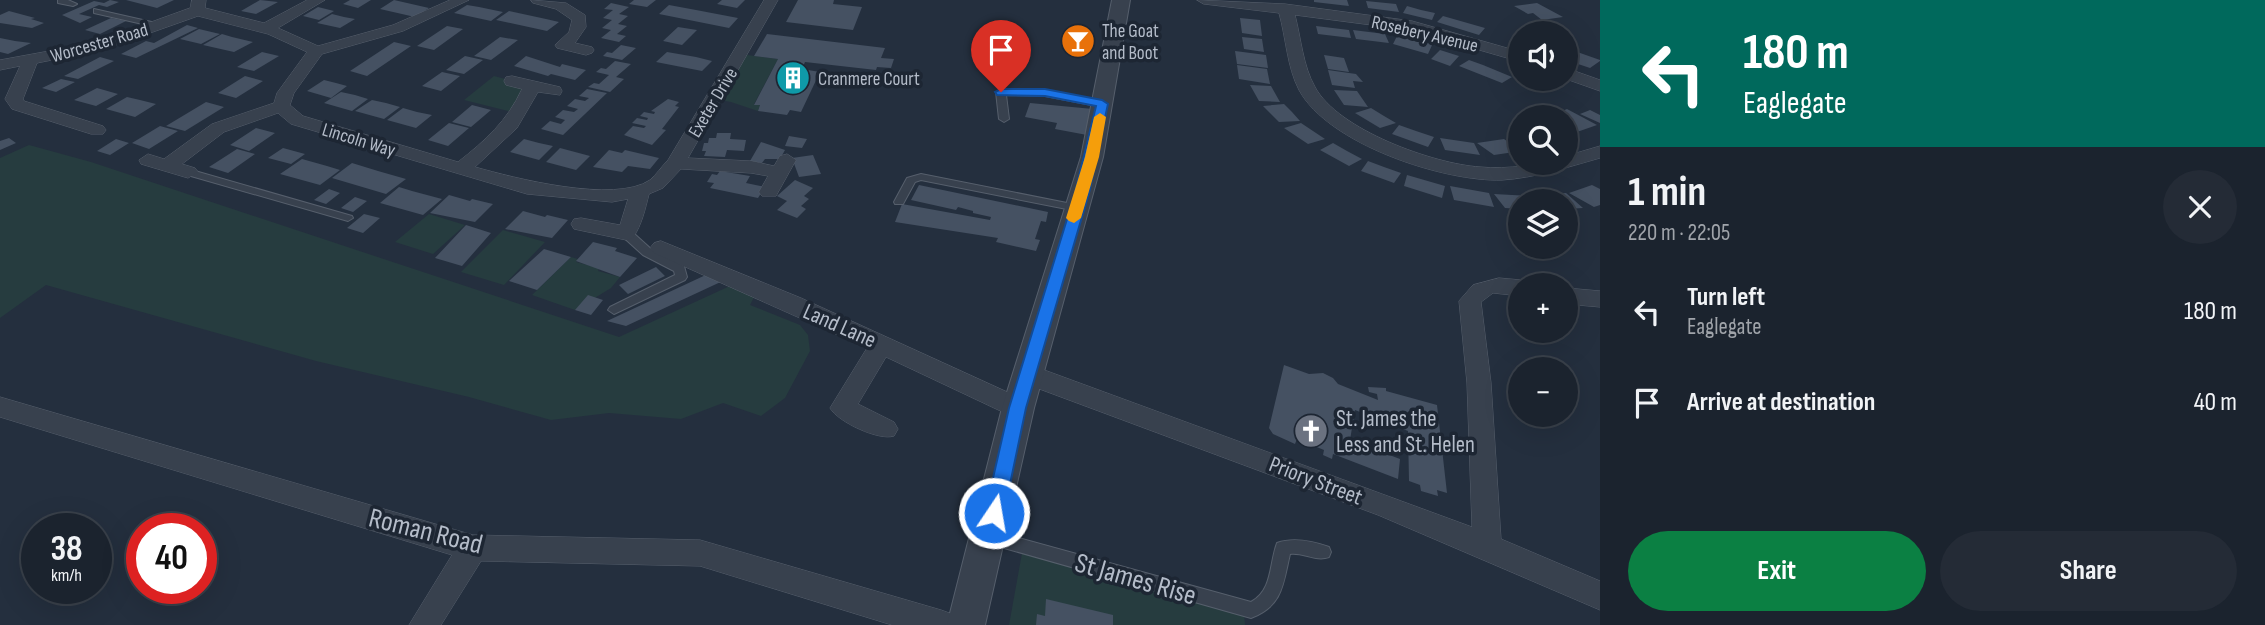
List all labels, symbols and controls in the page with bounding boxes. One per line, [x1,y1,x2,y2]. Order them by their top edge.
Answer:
street label: Rosebery Avenue [1369,11,1480,58]
street label: Worcester Road [48,19,151,68]
pin [971,20,1031,92]
place label: The Goat and Boot [1102,20,1159,65]
map controls [1508,21,1578,427]
button: sound [1508,21,1578,91]
bar icon: The Goat and Boot [1059,22,1097,60]
text: 180 m [1743,24,1849,83]
icon: left [1628,28,1719,119]
icon: arrive [982,31,1020,69]
building icon: Cranmere Court [774,59,812,97]
street label: Exeter Drive [684,64,743,142]
place label: Cranmere Court [818,68,920,91]
text: Eaglegate [1743,84,1847,123]
button: search [1508,105,1578,175]
street label: Lincoln Way [319,118,398,163]
text: 1 min [1628,167,1706,218]
button: close [2163,170,2237,244]
button: layers [1508,189,1578,259]
text: 220 m · 22:05 [1628,219,1730,247]
button: + [1508,273,1578,343]
text: Turn left [1687,282,1765,313]
icon: left [1628,293,1666,331]
text: 180 m [2184,296,2237,327]
street label: Land Lane [799,297,880,354]
text: Eaglegate [1687,313,1762,341]
button: − [1508,357,1578,427]
icon: arrive [1628,384,1666,422]
text: Arrive at destination [1687,387,1875,418]
text: 40 m [2194,387,2237,418]
place label: St. James the Less and St. Helen [1336,405,1475,459]
church icon: St. James the Less and St. Helen [1292,412,1330,450]
street label: Priory Street [1265,450,1366,512]
position arrow [957,476,1031,550]
street label: Roman Road [365,501,486,562]
speed limit sign: 40 [126,513,217,604]
text: 38 [50,528,83,571]
button: Exit [1628,531,1926,611]
button: Share [1940,531,2237,611]
street label: St James Rise [1071,546,1200,612]
text: km/h [51,565,82,586]

